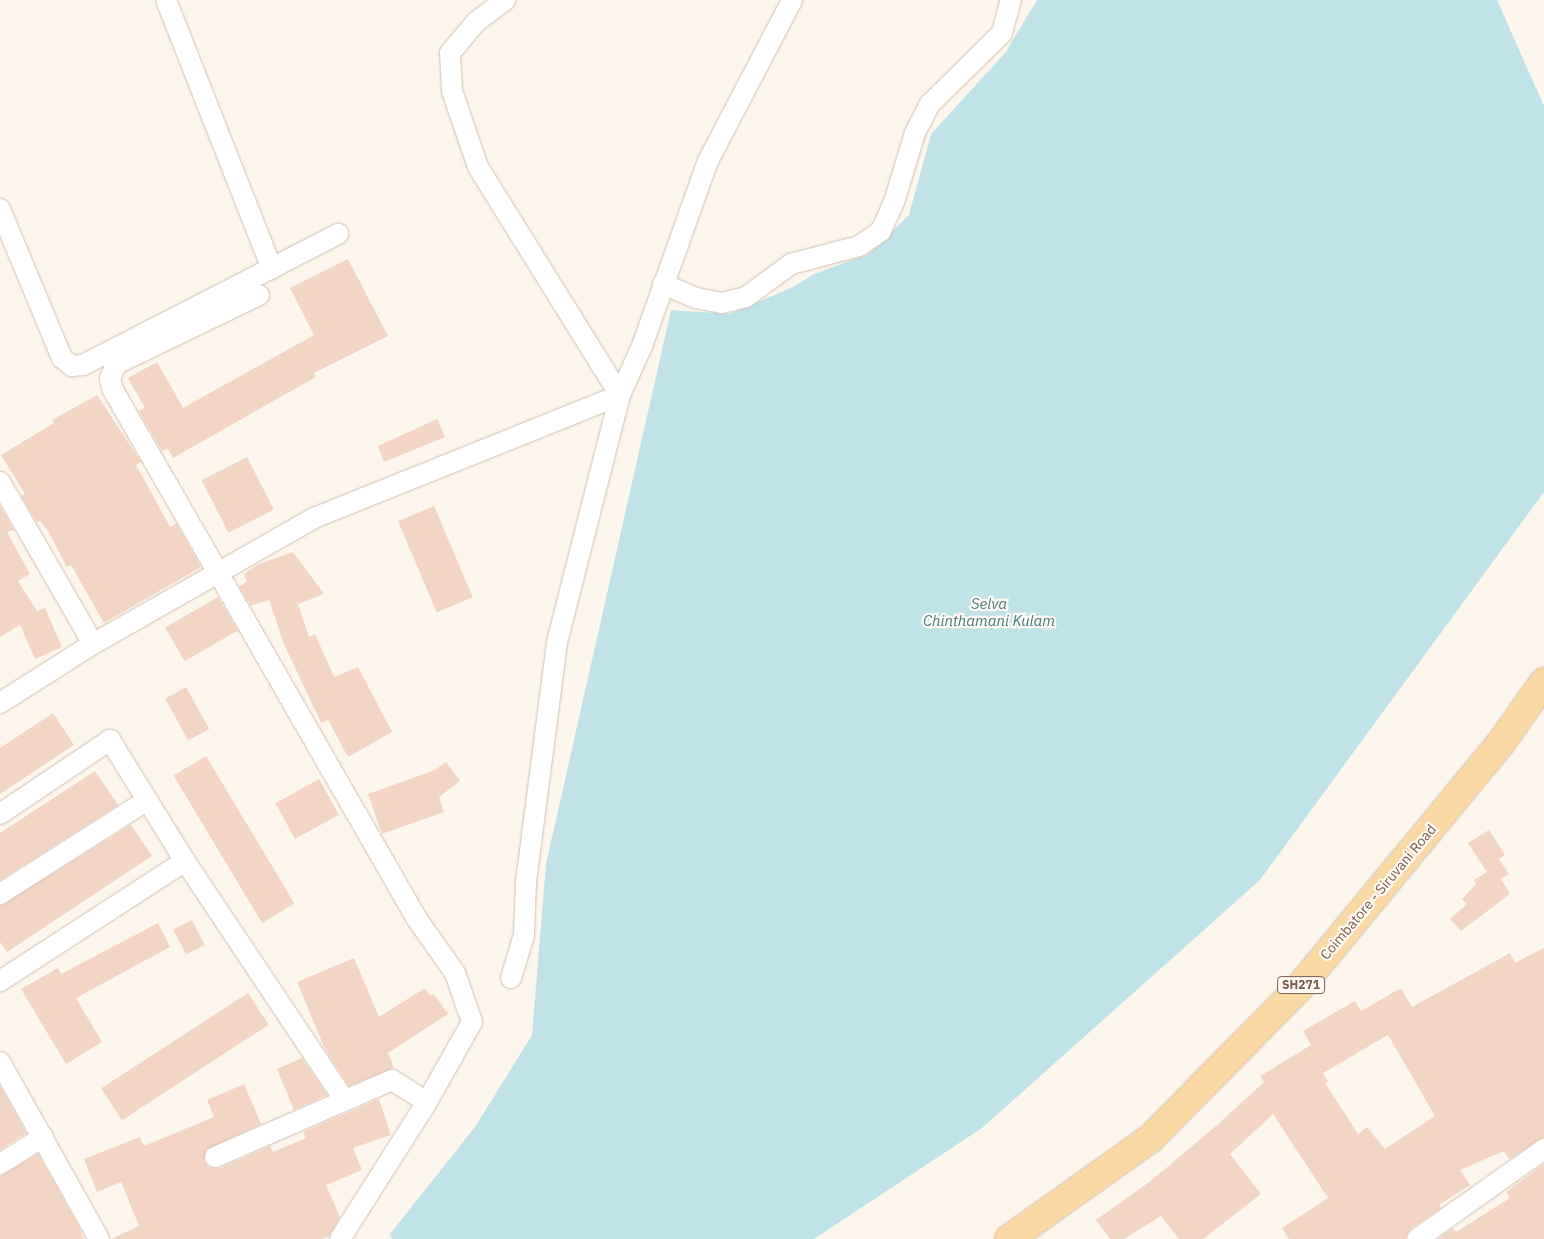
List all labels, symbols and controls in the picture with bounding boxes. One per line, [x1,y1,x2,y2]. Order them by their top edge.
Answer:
water label: Selva Chinthamani Kulam [923,594,1055,629]
street label: Coimbatore - Siruvani Road [1316,821,1440,963]
road number: SH271 [1276,976,1326,994]

